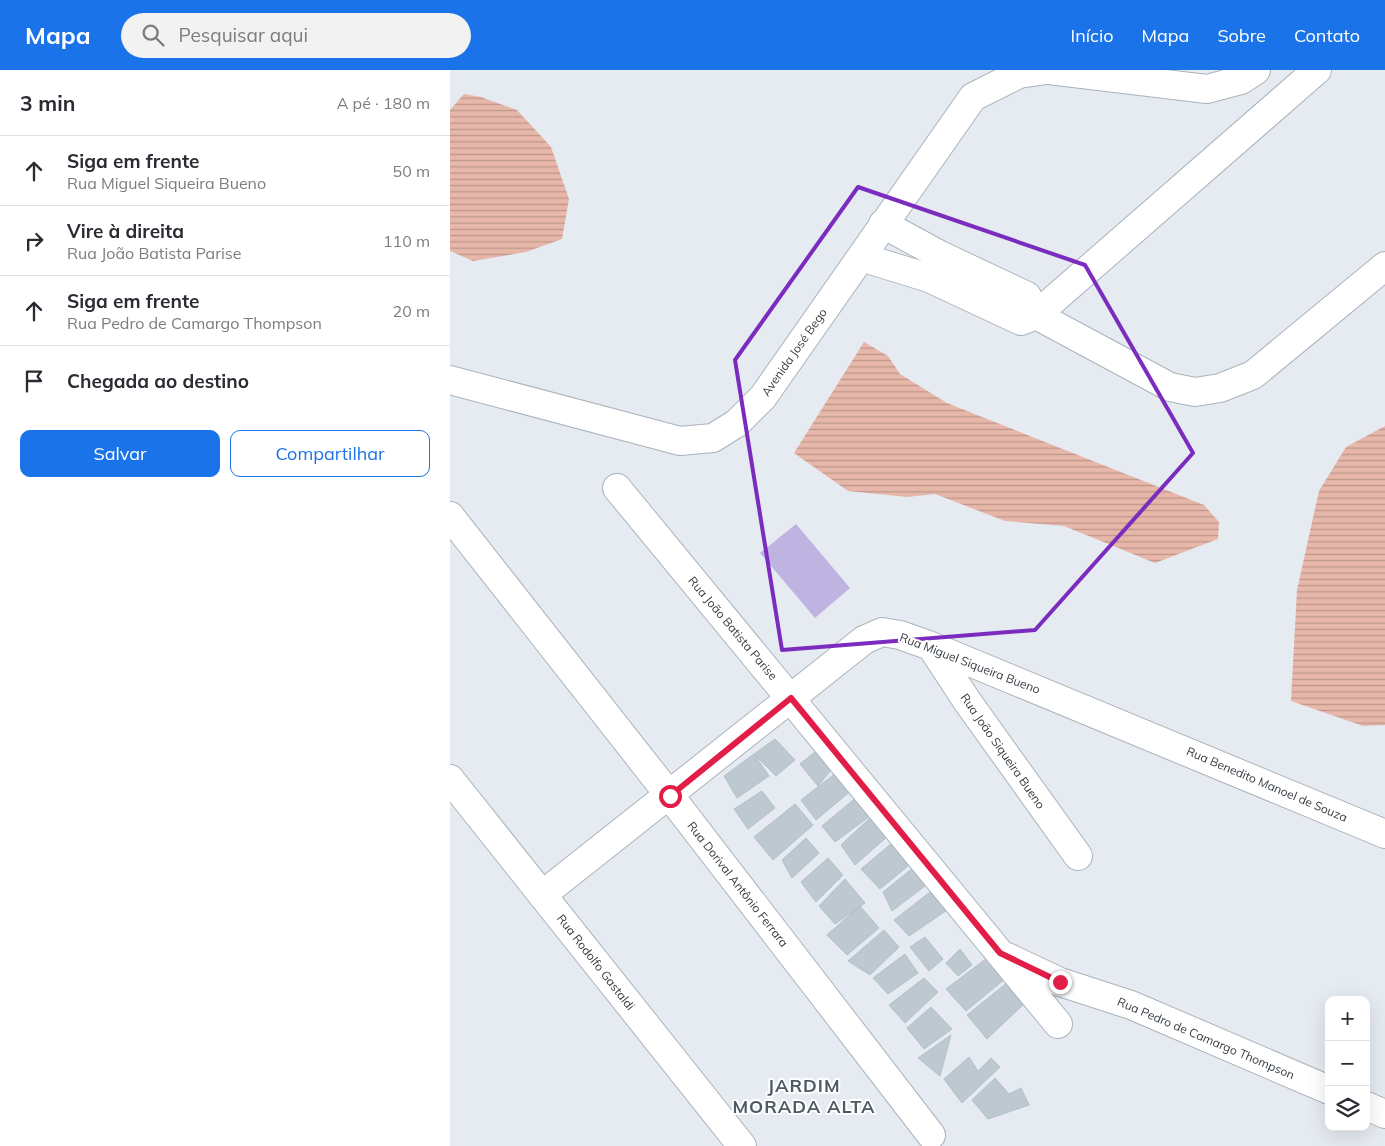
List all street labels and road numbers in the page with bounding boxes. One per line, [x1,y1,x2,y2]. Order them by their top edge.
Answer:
street label: Avenida José Bego [758,305,830,399]
street label: Rua João Batista Parise [685,573,781,683]
street label: Rua Miguel Siqueira Bueno [898,629,1043,697]
street label: Rua João Siqueira Bueno [957,690,1049,812]
street label: Rua Benedito Manoel de Souza [1184,743,1350,825]
street label: Rua Dorival Antônio Ferrara [684,818,792,950]
street label: Rua Rodolfo Gastaldi [554,911,638,1013]
street label: Rua Pedro de Camargo Thompson [1115,994,1297,1082]

